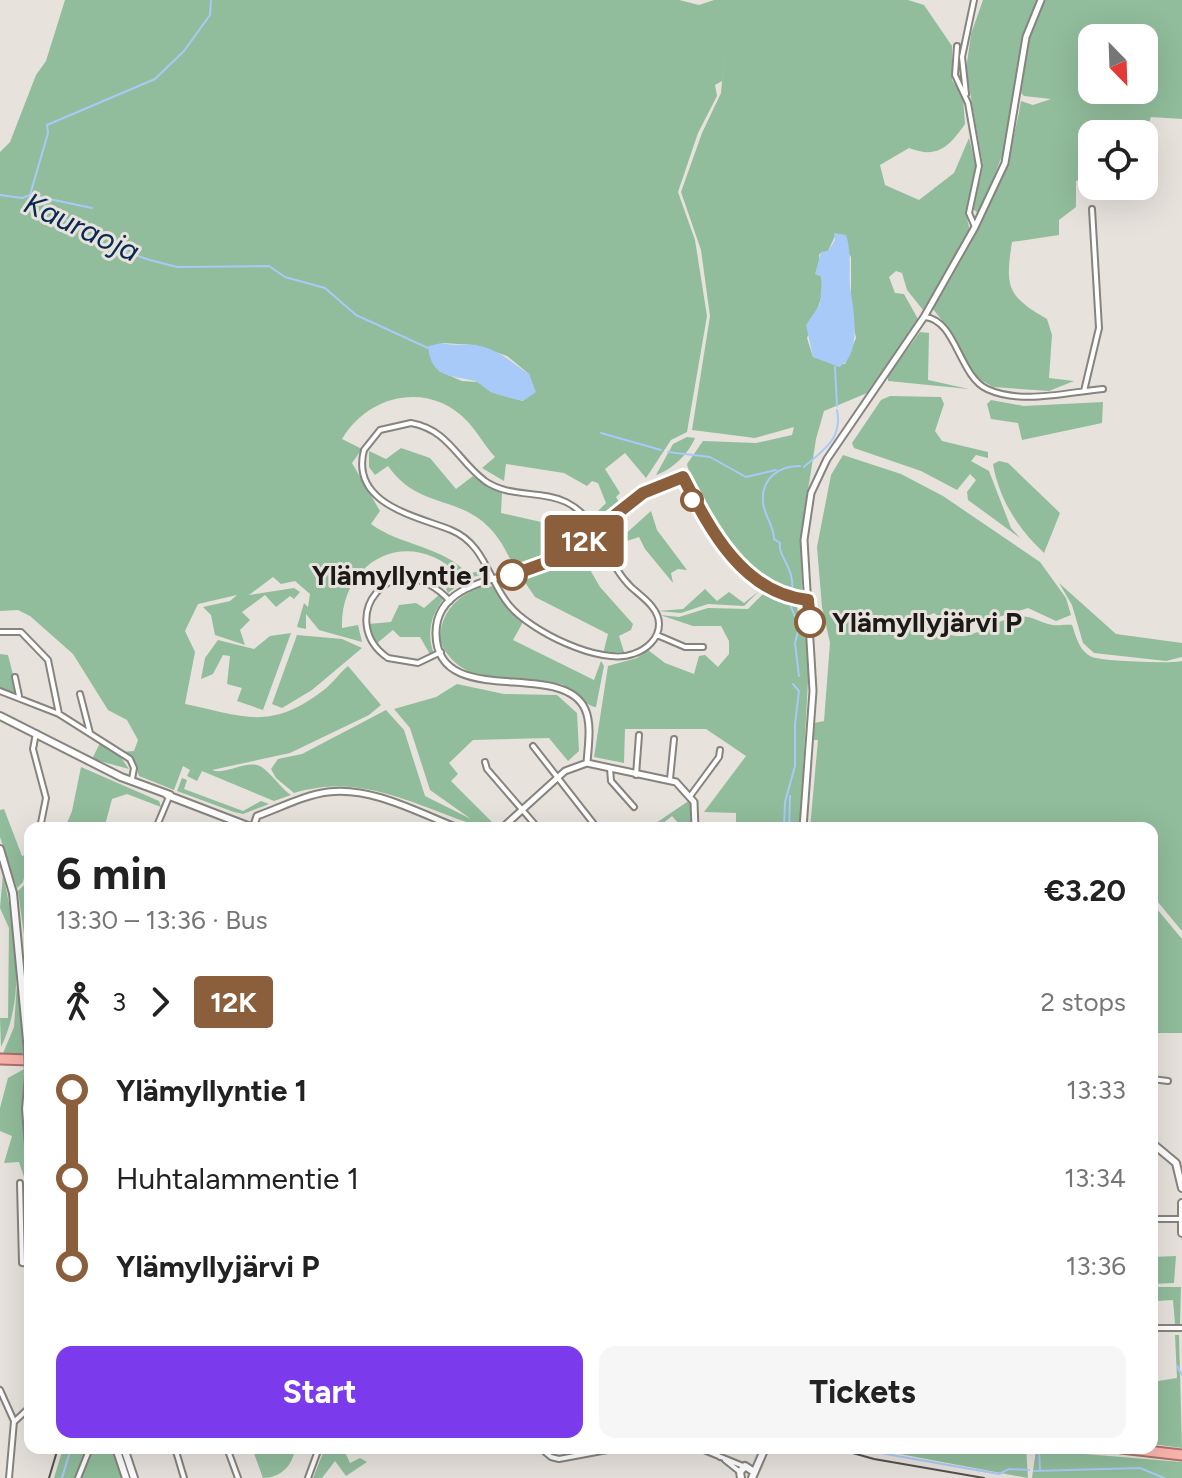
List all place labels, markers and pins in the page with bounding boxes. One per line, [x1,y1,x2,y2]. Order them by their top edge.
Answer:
unlabelled marker [681,489,703,511]
place label: Ylämyllyntie 1 [312,558,490,592]
marker: Ylämyllyntie 1 [497,560,527,590]
place label: Ylämyllyjärvi P [832,605,1022,639]
marker: Ylämyllyjärvi P [795,607,825,637]

